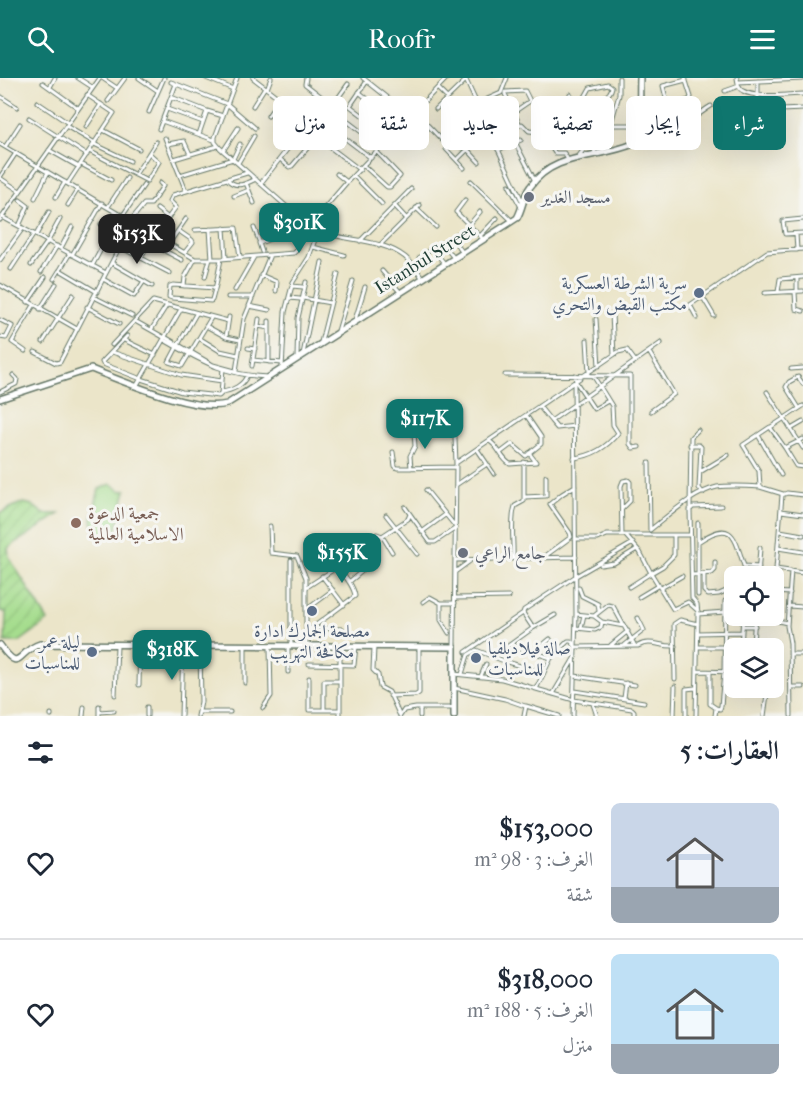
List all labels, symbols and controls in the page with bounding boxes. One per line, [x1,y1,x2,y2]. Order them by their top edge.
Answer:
icon: search [24,23,57,56]
text: Roofr [368,23,435,55]
icon: menu [746,23,779,56]
chip: منزل [273,96,347,150]
chip: شقة [359,96,429,150]
chip: جديد [441,96,519,150]
chip: تصفية [531,96,614,150]
chip: إيجار [626,96,701,150]
chip: شراء [713,96,786,150]
place label: مسجد الغدير [539,187,611,208]
marker: مسجد الغدير [522,190,536,204]
pin: $301K [257,203,341,254]
text: $301K [273,211,325,234]
pin: $153K [95,214,179,265]
street label: Istanbul Street [371,220,480,299]
text: $153K [112,222,162,245]
place label: سرية الشرطة العسكرية مكتب القبض والتحري [552,273,687,319]
marker: سرية الشرطة العسكرية مكتب القبض والتحري [692,286,706,300]
pin: $117K [383,399,467,450]
text: $117K [400,407,450,430]
place label: جمعية الدعوة الاسلامية العالمية [88,503,184,545]
marker: جمعية الدعوة الاسلامية العالمية [69,516,83,530]
pin: $155K [300,533,384,584]
text: $155K [317,541,367,564]
place label: جامع الراعي [475,543,546,569]
marker: جامع الراعي [456,546,470,560]
map controls [724,566,784,698]
button: locate [724,566,784,626]
marker: مصلحة الجمارك ادارة مكافحة التهريب [305,604,319,618]
place label: مصلحة الجمارك ادارة مكافحة التهريب [254,621,370,664]
pin: $318K [130,630,214,681]
place label: ليلة عمر للمناسبات [25,632,80,674]
text: $318K [147,638,197,661]
place label: صالة فيلاديلفيا للمناسبات [488,638,571,680]
button: layers [724,638,784,698]
marker: ليلة عمر للمناسبات [85,645,99,659]
marker: صالة فيلاديلفيا للمناسبات [469,651,483,665]
text: العقارات: 5 [680,735,779,766]
icon: filters [24,736,57,769]
text: $153,000 [499,813,593,844]
icon: home [659,827,731,899]
icon: heart [24,847,57,880]
text: الغرف: 3 · 98 m² [474,848,593,871]
text: شقة [567,883,593,906]
text: $318,000 [497,964,593,995]
icon: home [659,978,731,1050]
icon: heart [24,998,57,1031]
text: الغرف: 5 · 188 m² [467,999,593,1022]
text: منزل [562,1034,593,1057]

